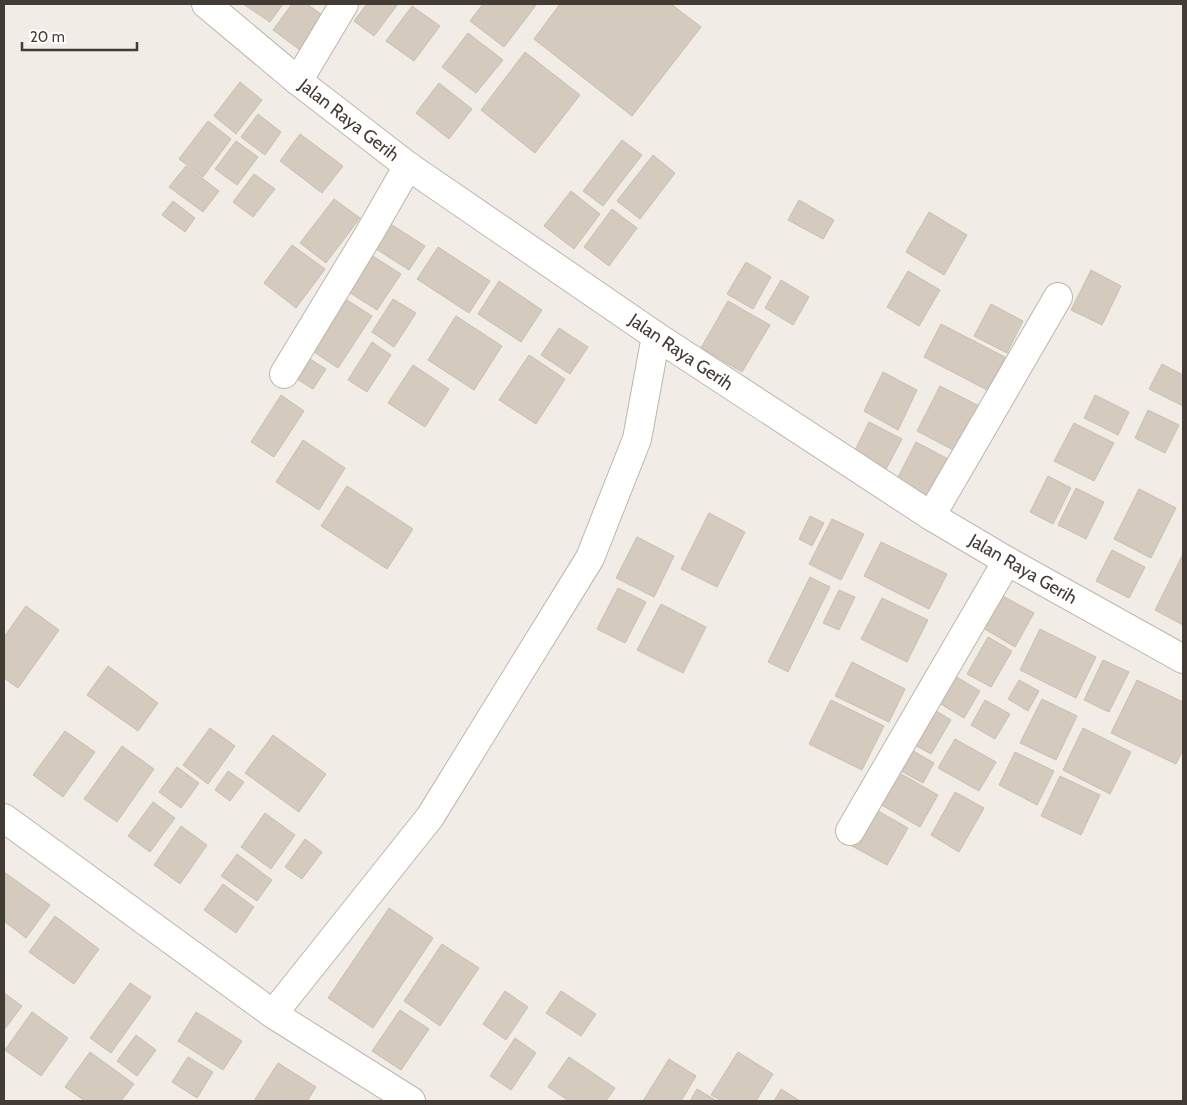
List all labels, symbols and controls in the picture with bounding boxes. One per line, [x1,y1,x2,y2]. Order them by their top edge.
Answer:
scale bar [22,20,138,52]
text: 20 m [30,28,65,46]
street label: Jalan Raya Gerih [294,73,404,166]
street label: Jalan Raya Gerih [624,308,737,395]
street label: Jalan Raya Gerih [964,529,1081,609]

